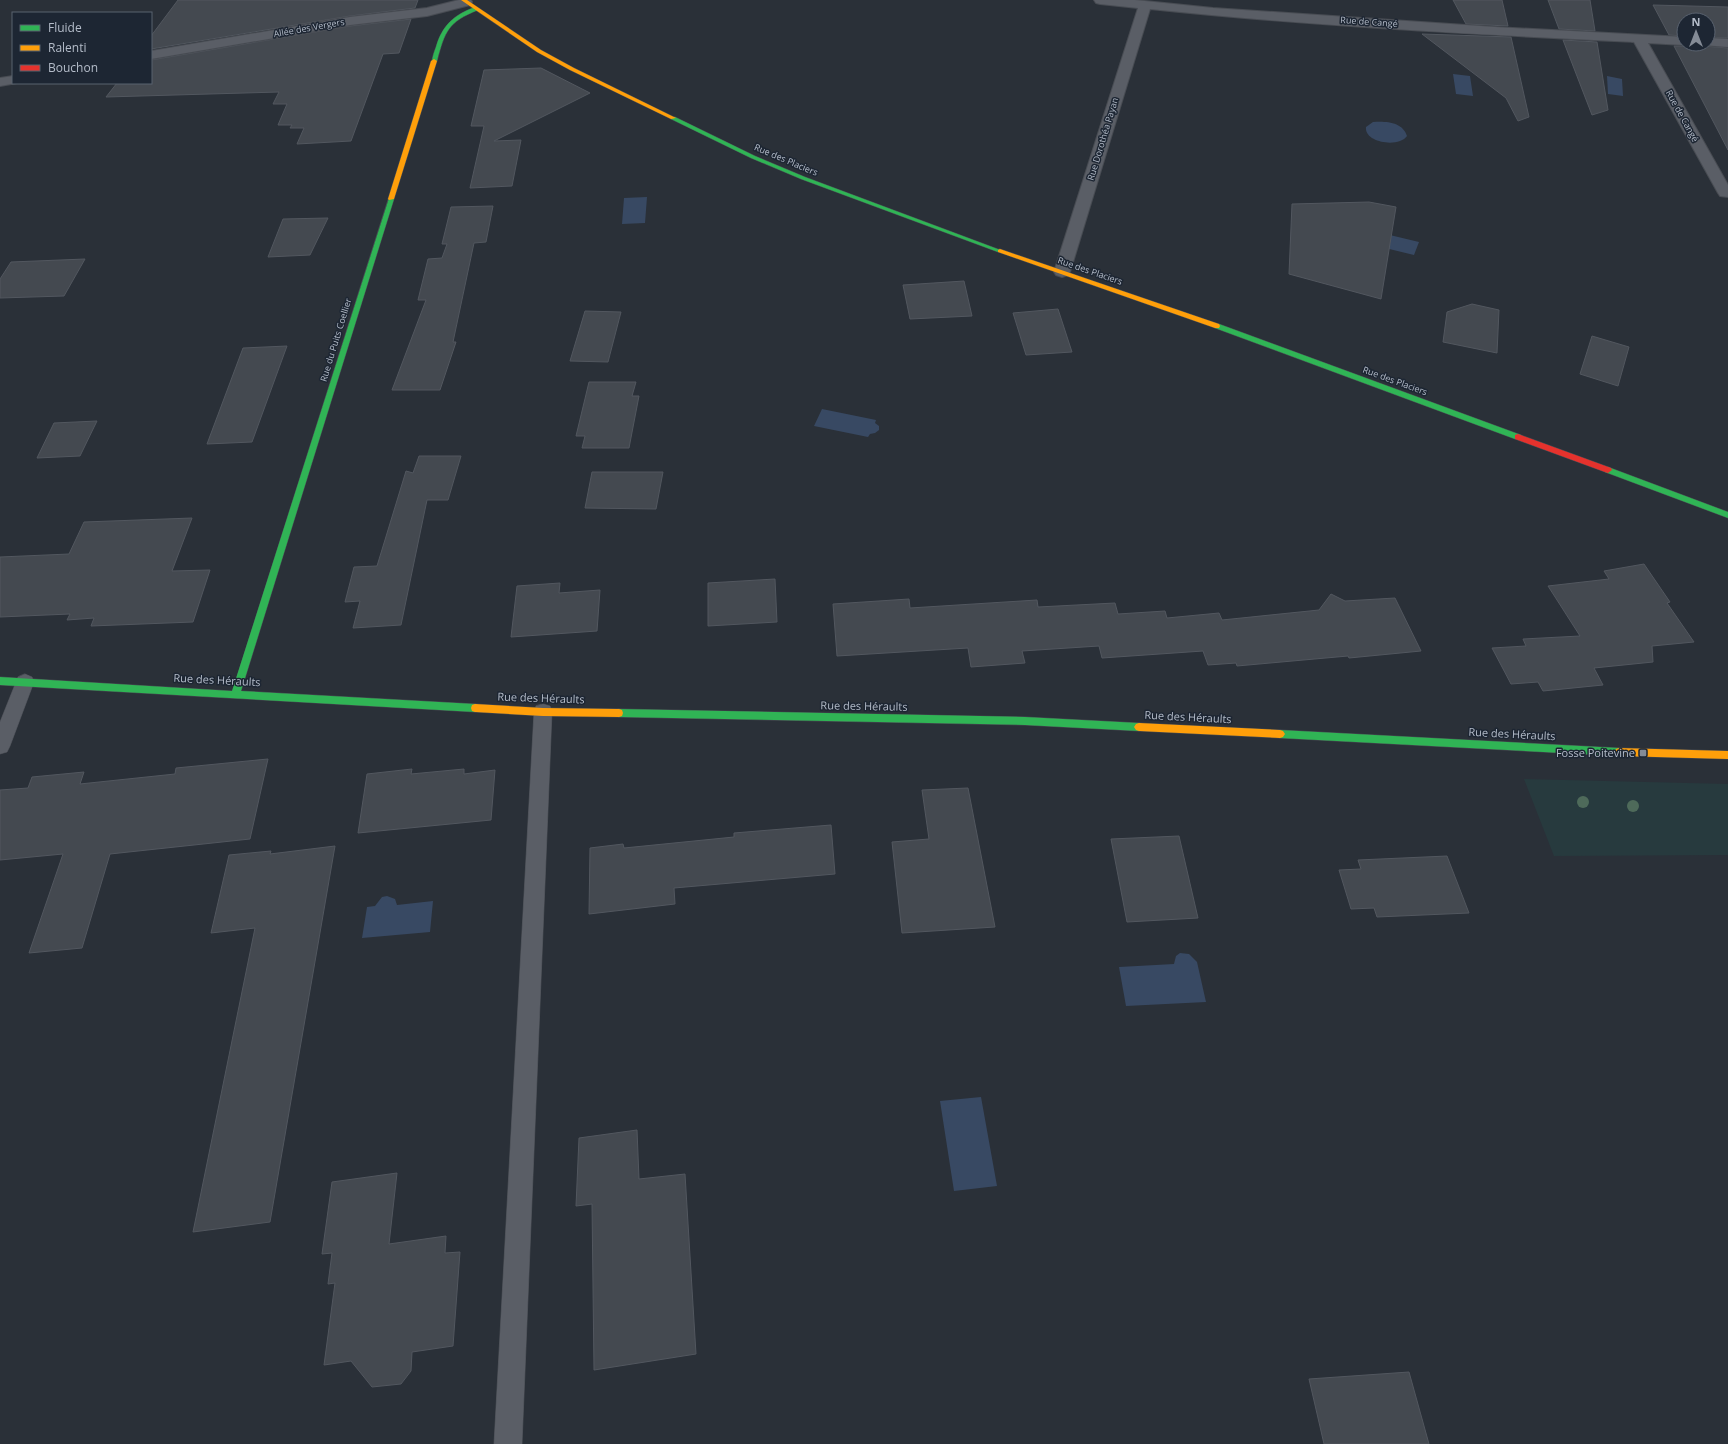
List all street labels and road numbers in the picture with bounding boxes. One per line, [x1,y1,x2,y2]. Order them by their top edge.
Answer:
street label: Rue de Cangé [1340,13,1398,30]
street label: Allée des Vergers [272,15,345,40]
street label: Rue de Cangé [1663,87,1702,144]
street label: Rue Dorothéa Payan [1084,96,1121,182]
street label: Rue des Placiers [752,140,820,179]
street label: Rue des Placiers [1056,253,1124,288]
street label: Rue du Puits Coellier [317,296,354,383]
street label: Rue des Placiers [1361,363,1429,398]
street label: Rue des Héraults [173,670,261,689]
street label: Rue des Héraults [497,688,585,707]
street label: Rue des Héraults [820,697,908,714]
street label: Rue des Héraults [1144,707,1232,726]
street label: Rue des Héraults [1468,724,1556,743]

